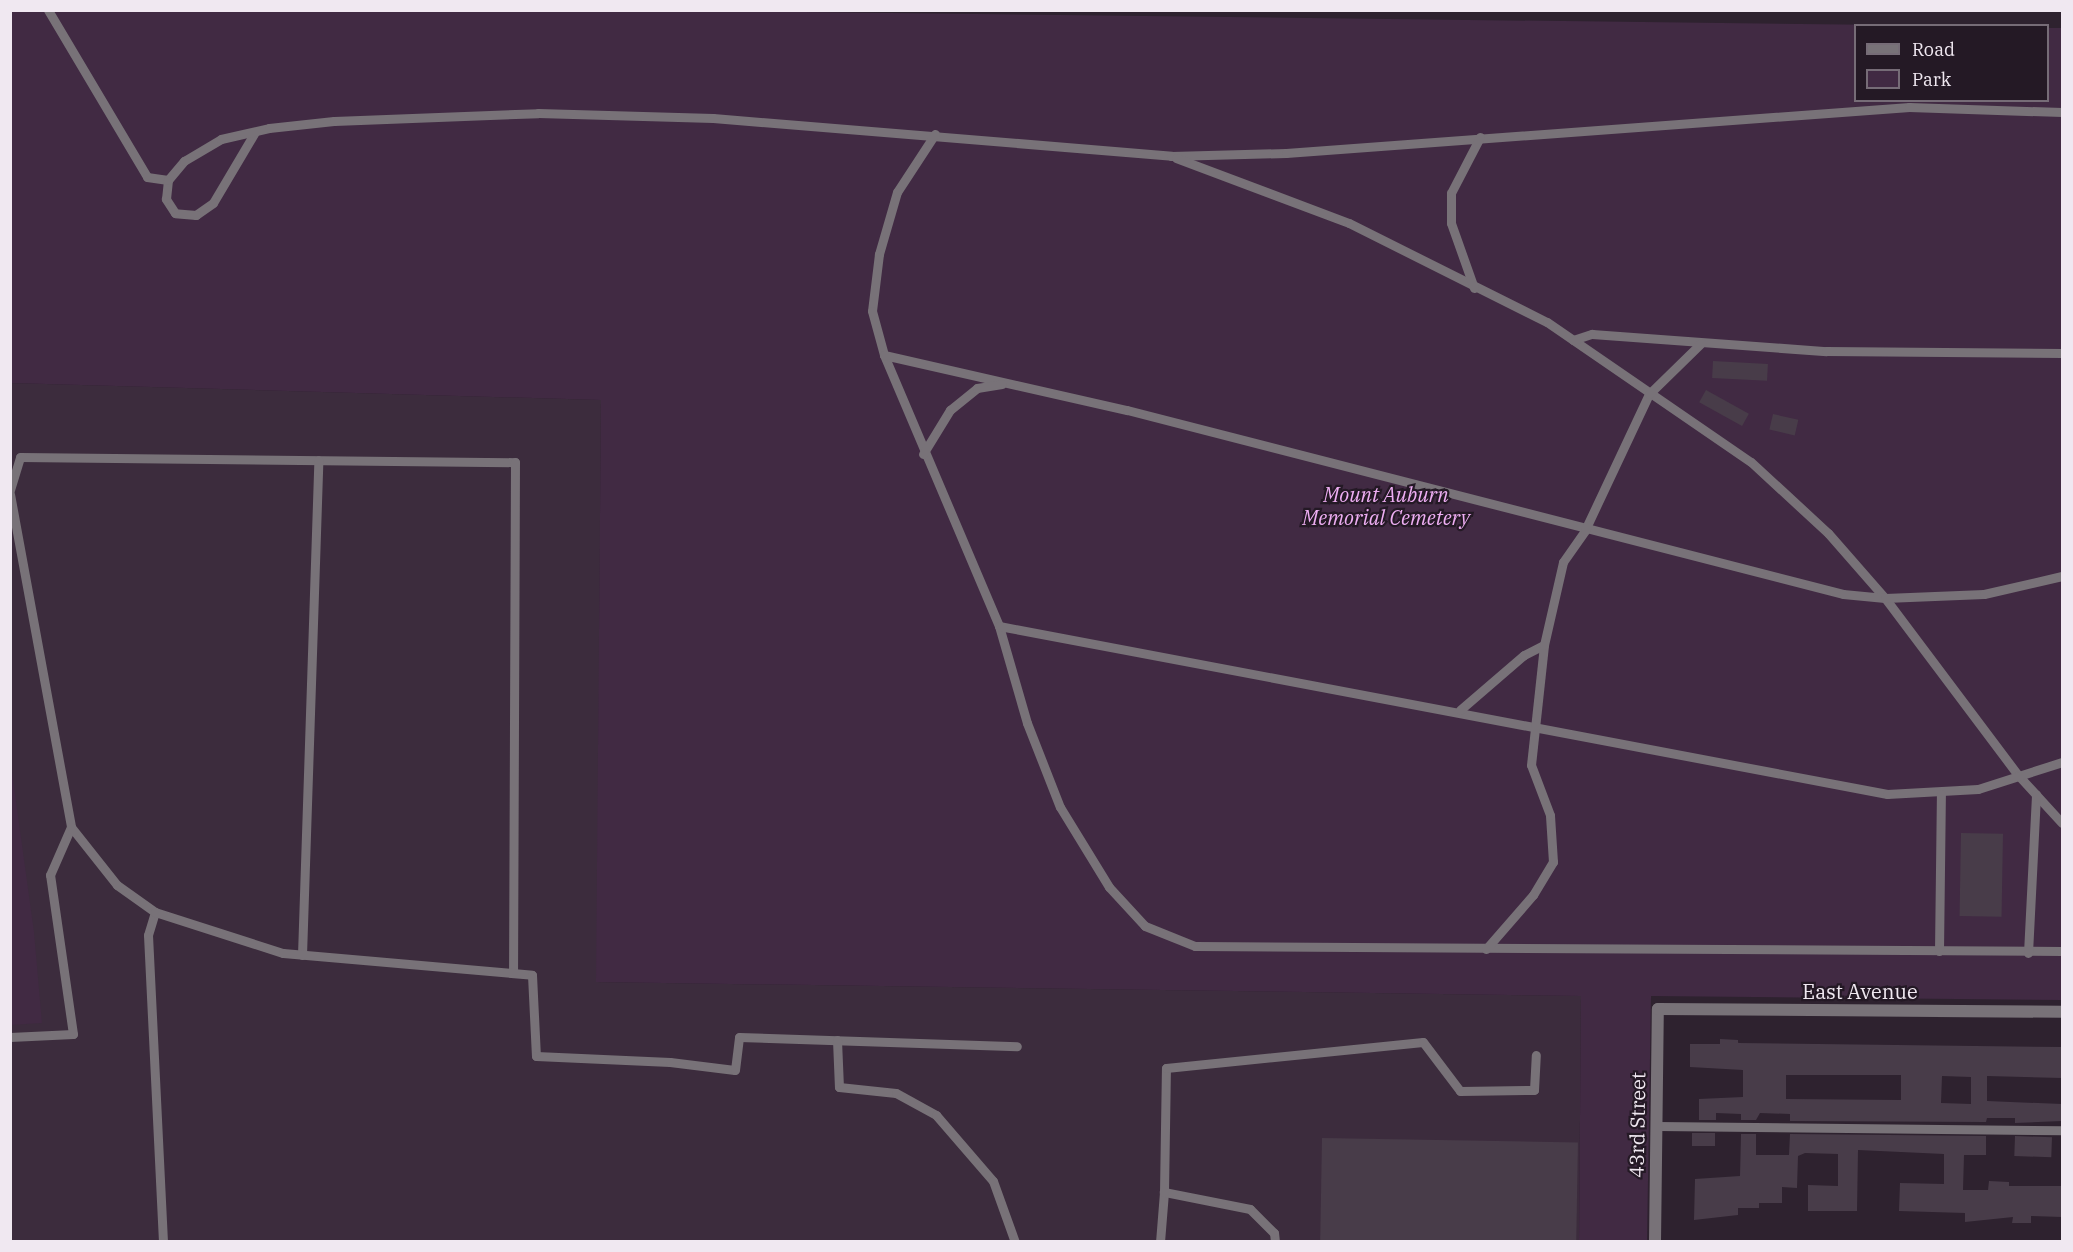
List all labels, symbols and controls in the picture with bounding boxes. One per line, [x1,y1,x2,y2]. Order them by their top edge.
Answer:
legend [1854,24,2049,102]
text: Road [1912,38,1955,61]
text: Park [1912,68,1951,91]
park label: Mount Auburn Memorial Cemetery [1302,483,1470,530]
street label: East Avenue [1802,979,1918,1003]
street label: 43rd Street [1624,1072,1650,1178]

